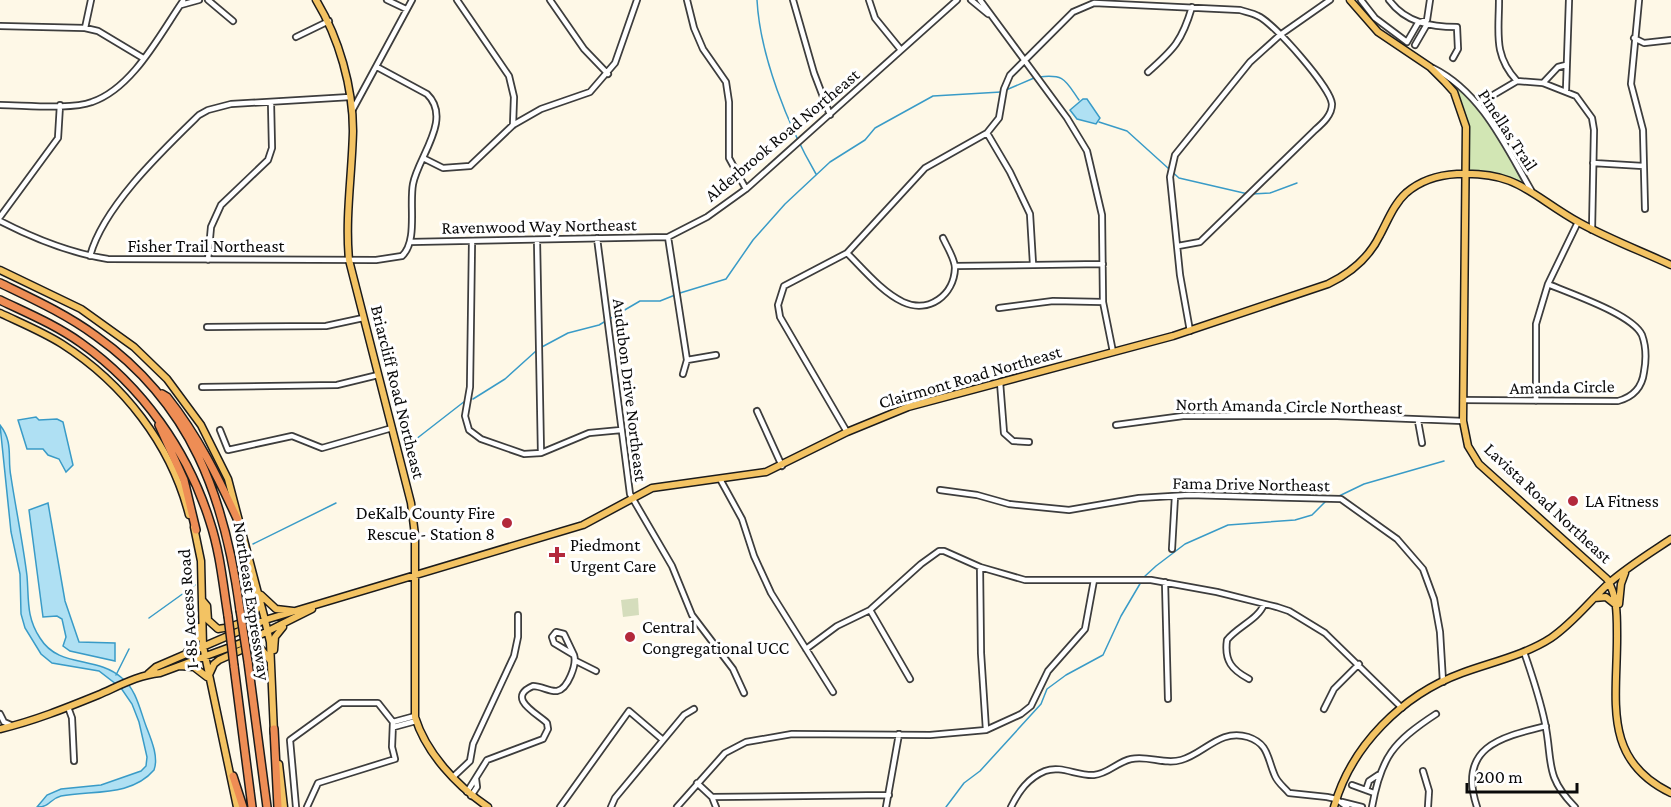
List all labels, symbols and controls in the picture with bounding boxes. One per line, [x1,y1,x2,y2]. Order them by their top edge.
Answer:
street label: Alderbrook Road Northeast [701,64,864,206]
street label: Pinellas Trail [1474,85,1542,175]
street label: Ravenwood Way Northeast [441,214,638,238]
street label: Fisher Trail Northeast [128,236,285,256]
street label: Audubon Drive Northeast [609,297,651,484]
street label: Briarcliff Road Northeast [367,303,429,482]
street label: Clairmont Road Northeast [876,341,1065,413]
street label: Amanda Circle [1509,376,1615,398]
street label: North Amanda Circle Northeast [1176,394,1404,418]
street label: Lavista Road Northeast [1480,439,1617,568]
street label: Fama Drive Northeast [1172,473,1331,495]
place label: LA Fitness [1585,491,1659,511]
marker: LA Fitness [1566,494,1580,508]
place label: DeKalb County Fire Rescue - Station 8 [356,503,495,544]
marker: DeKalb County Fire Rescue - Station 8 [500,516,514,530]
street label: Northeast Expressway [230,520,275,682]
place label: Piedmont Urgent Care [570,535,656,576]
marker: Piedmont Urgent Care [548,546,566,564]
street label: I-85 Access Road [174,548,202,670]
place label: Central Congregational UCC [642,617,790,658]
marker: Central Congregational UCC [623,630,637,644]
scale bar [1467,756,1576,794]
text: 200 m [1476,767,1523,787]

